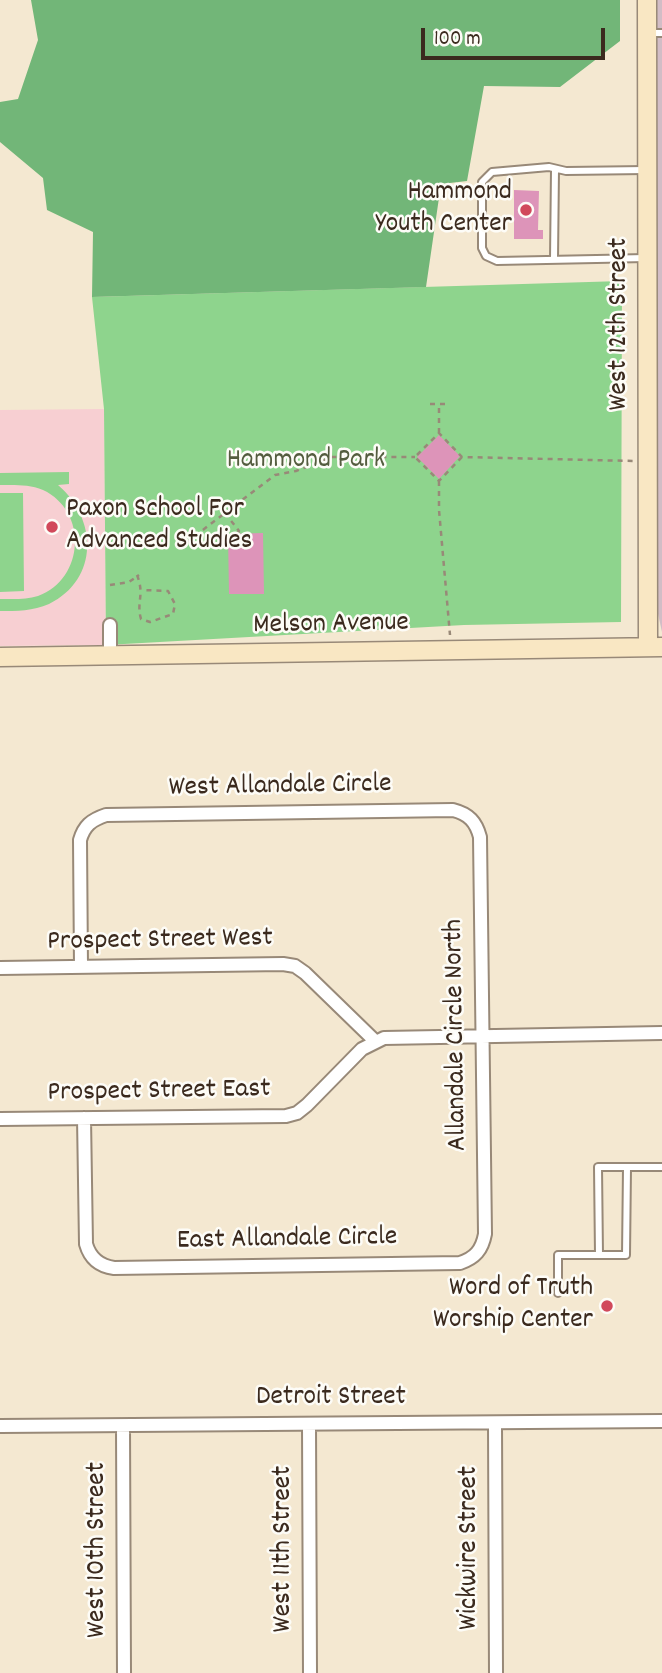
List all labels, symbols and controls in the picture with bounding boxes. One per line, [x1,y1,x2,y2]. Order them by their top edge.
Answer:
scale bar [424,14,608,58]
text: 100 m [434,25,481,55]
place label: Hammond Youth Center [376,177,512,243]
marker: Hammond Youth Center [518,202,534,218]
street label: West 12th Street [604,238,638,410]
park label: Hammond Park [227,445,385,479]
place label: Paxon School For Advanced Studies [66,494,252,560]
marker: Paxon School For Advanced Studies [44,519,60,535]
street label: Melson Avenue [253,608,409,644]
street label: West Allandale Circle [168,769,392,807]
street label: Allandale Circle North [439,919,477,1151]
street label: Prospect Street West [47,923,273,961]
street label: Prospect Street East [47,1074,271,1112]
street label: East Allandale Circle [177,1222,397,1260]
place label: Word of Truth Worship Center [433,1273,593,1339]
marker: Word of Truth Worship Center [599,1298,615,1314]
street label: Detroit Street [256,1382,406,1416]
street label: West 10th Street [82,1462,116,1638]
street label: West 11th Street [268,1466,302,1632]
street label: Wickwire Street [454,1466,488,1630]

